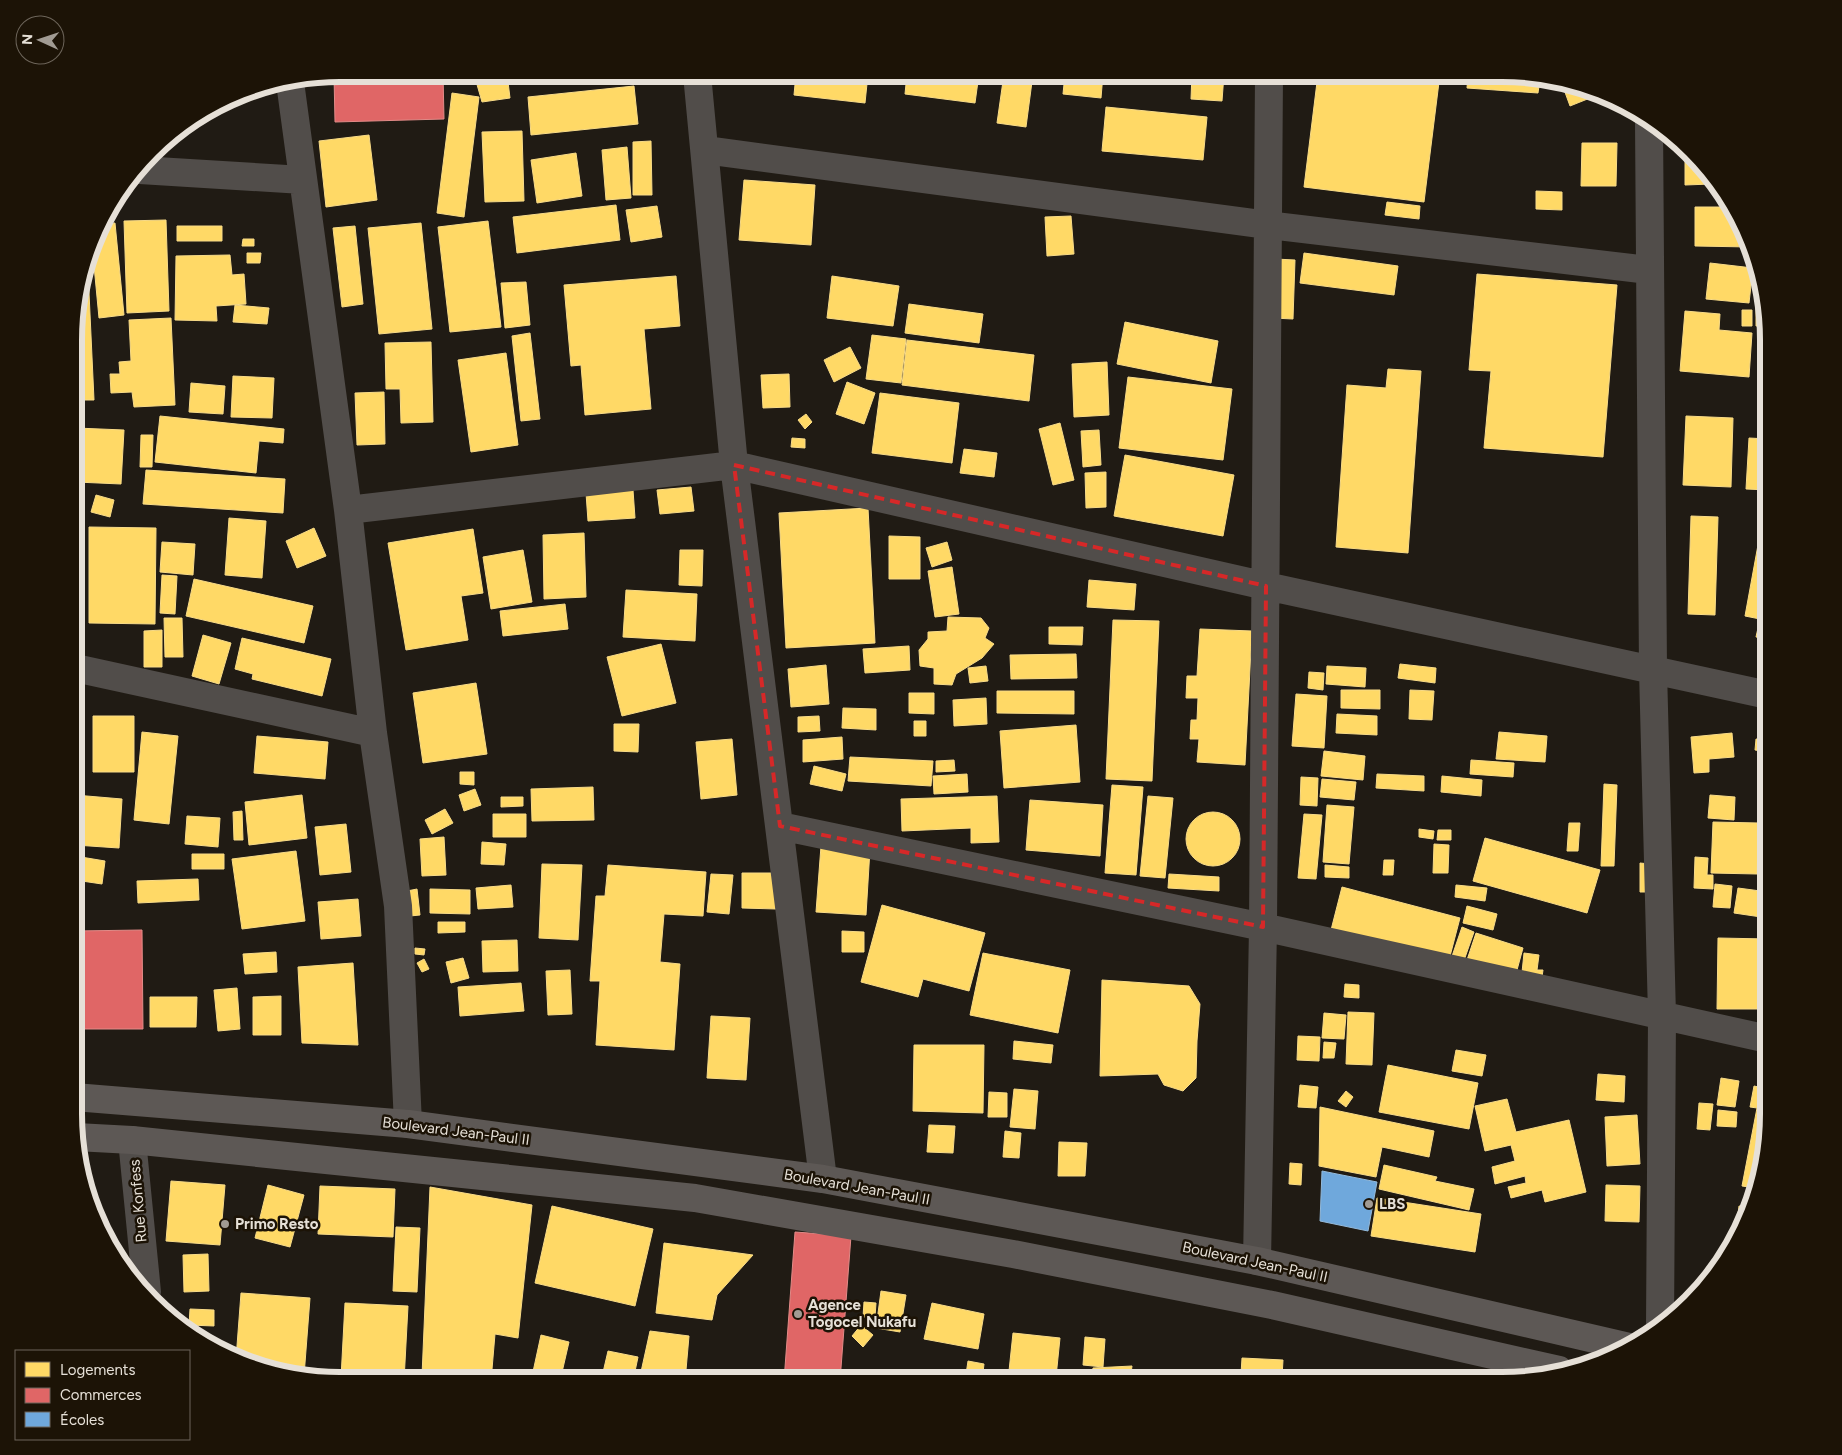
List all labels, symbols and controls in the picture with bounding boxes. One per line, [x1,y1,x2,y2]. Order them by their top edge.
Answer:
north arrow [15,15,65,65]
text: N [19,33,36,45]
street label: Boulevard Jean-Paul II [381,1113,531,1149]
street label: Rue Konfess [125,1159,151,1243]
street label: Boulevard Jean-Paul II [782,1165,932,1209]
place label: LBS [1379,1195,1405,1213]
marker: LBS [1363,1198,1375,1210]
place label: Primo Resto [235,1215,319,1233]
marker: Primo Resto [219,1218,231,1230]
street label: Boulevard Jean-Paul II [1181,1238,1329,1286]
place label: Agence Togocel Nukafu [808,1296,916,1331]
marker: Agence Togocel Nukafu [792,1308,804,1320]
legend [15,1350,190,1440]
text: Logements [60,1361,135,1379]
text: Commerces [60,1386,142,1404]
text: Écoles [60,1411,104,1429]

